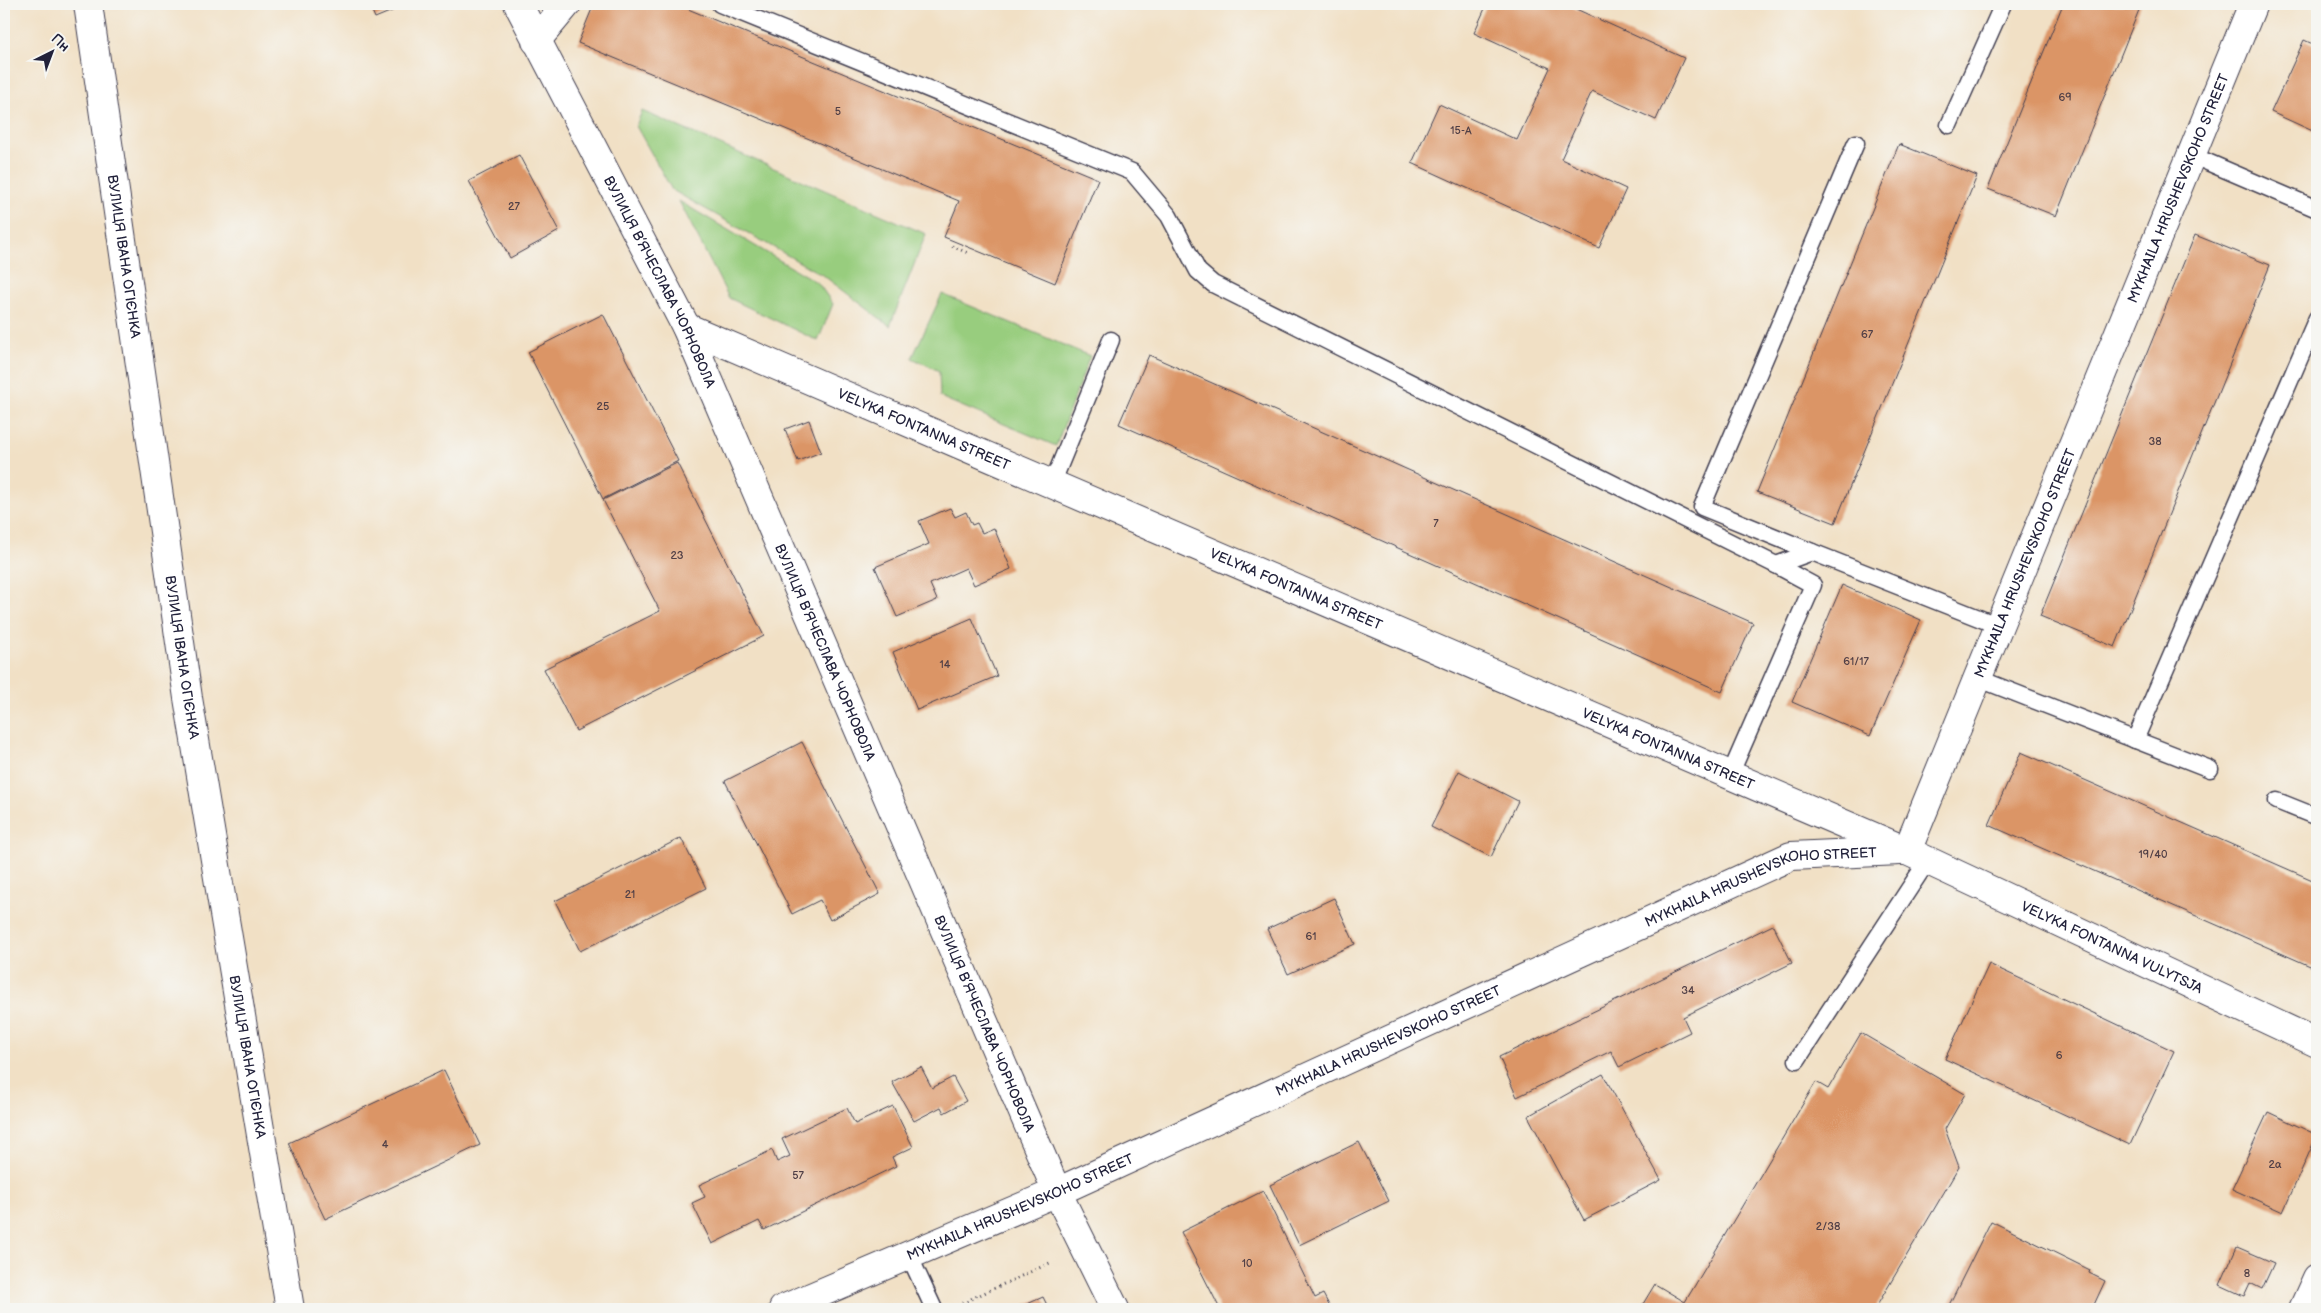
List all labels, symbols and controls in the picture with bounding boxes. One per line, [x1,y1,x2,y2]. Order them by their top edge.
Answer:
north arrow [28,28,78,78]
text: Пн [48,30,73,55]
street label: MYKHAILA HRUSHEVSKOHO STREET [2124,71,2233,305]
house number: 69 [2058,91,2072,104]
house number: 5 [835,105,841,118]
house number: 15-А [1450,124,1472,137]
street label: ВУЛИЦЯ В’ЯЧЕСЛАВА ЧОРНОВОЛА [600,173,719,391]
street label: ВУЛИЦЯ ІВАНА ОГІЄНКА [104,174,144,340]
house number: 27 [508,200,521,213]
house number: 67 [1861,328,1874,341]
street label: VELYKA FONTANNA STREET [835,385,1013,474]
house number: 25 [597,400,609,413]
house number: 38 [2148,435,2162,448]
street label: MYKHAILA HRUSHEVSKOHO STREET [1971,446,2080,680]
house number: 7 [1433,517,1439,530]
street label: ВУЛИЦЯ В’ЯЧЕСЛАВА ЧОРНОВОЛА [771,541,879,764]
street label: VELYKA FONTANNA STREET [1207,545,1385,634]
house number: 23 [670,549,684,562]
street label: ВУЛИЦЯ ІВАНА ОГІЄНКА [161,575,203,741]
house number: 61/17 [1843,655,1869,668]
house number: 14 [940,658,951,671]
street label: VELYKA FONTANNA STREET [1579,705,1758,794]
street label: MYKHAILA HRUSHEVSKOHO STREET [1642,844,1878,931]
house number: 19/40 [2139,848,2168,861]
house number: 21 [625,888,635,901]
street label: VELYKA FONTANNA VULYTSJA [2018,898,2206,997]
street label: ВУЛИЦЯ В’ЯЧЕСЛАВА ЧОРНОВОЛА [930,913,1038,1135]
house number: 61 [1306,930,1316,943]
street label: ВУЛИЦЯ ІВАНА ОГІЄНКА [225,974,269,1140]
street label: MYKHAILA HRUSHEVSKOHO STREET [1273,982,1504,1100]
house number: 34 [1681,984,1695,997]
house number: 6 [2056,1049,2063,1062]
house number: 4 [382,1138,389,1151]
street label: MYKHAILA HRUSHEVSKOHO STREET [904,1150,1137,1264]
house number: 2а [2269,1158,2282,1171]
house number: 57 [792,1169,804,1182]
house number: 2/38 [1816,1220,1840,1233]
house number: 10 [1242,1257,1253,1270]
house number: 8 [2244,1267,2250,1280]

